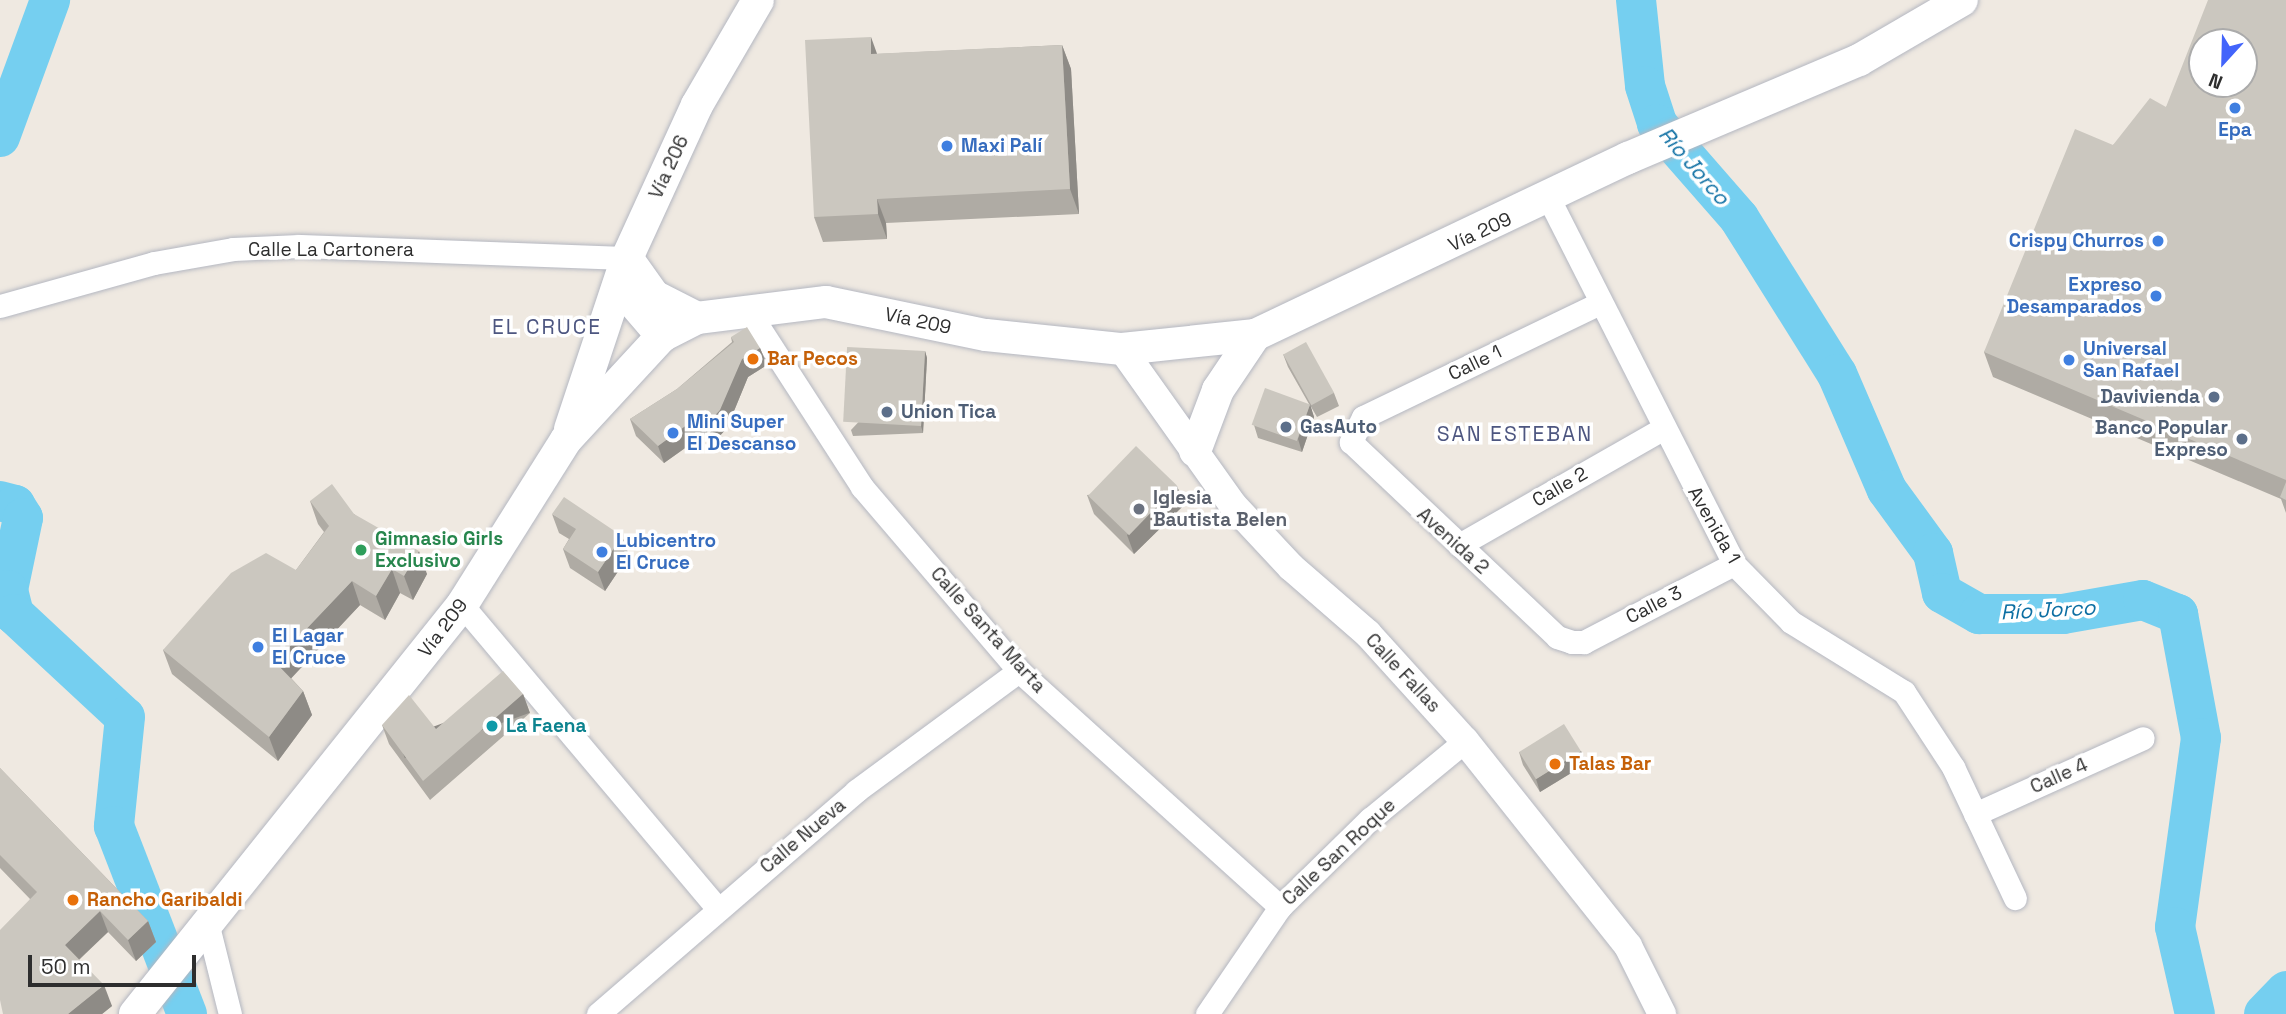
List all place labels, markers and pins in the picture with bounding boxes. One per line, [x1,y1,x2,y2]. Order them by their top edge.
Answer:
marker: Epa [2227,100,2243,116]
place label: Epa [2218,119,2252,141]
place label: Maxi Palí [961,135,1042,157]
marker: Maxi Palí [939,138,955,154]
place label: Crispy Churros [2009,230,2144,252]
marker: Crispy Churros [2150,233,2166,249]
place label: Expreso Desamparados [2006,274,2142,318]
marker: Expreso Desamparados [2148,288,2164,304]
place label: Universal San Rafael [2083,338,2179,382]
place label: Bar Pecos [767,348,858,370]
marker: Bar Pecos [745,351,761,367]
marker: Universal San Rafael [2061,352,2077,368]
place label: Davivienda [2100,386,2200,408]
marker: Davivienda [2206,389,2222,405]
place label: Union Tica [901,401,997,423]
marker: Union Tica [879,404,895,420]
place label: Mini Super El Descanso [687,411,796,455]
place label: GasAuto [1300,416,1377,438]
place label: Banco Popular Expreso [2095,417,2228,461]
marker: GasAuto [1278,419,1294,435]
marker: Mini Super El Descanso [665,425,681,441]
marker: Banco Popular Expreso [2234,431,2250,447]
place label: Iglesia Bautista Belen [1153,487,1287,531]
marker: Iglesia Bautista Belen [1131,501,1147,517]
place label: Gimnasio Girls Exclusivo [375,528,503,572]
place label: Lubicentro El Cruce [616,530,716,574]
marker: Gimnasio Girls Exclusivo [353,542,369,558]
marker: Lubicentro El Cruce [594,544,610,560]
place label: El Lagar El Cruce [272,625,346,669]
marker: El Lagar El Cruce [250,639,266,655]
place label: La Faena [506,715,587,737]
marker: La Faena [484,718,500,734]
place label: Talas Bar [1569,753,1651,775]
marker: Talas Bar [1547,756,1563,772]
place label: Rancho Garibaldi [87,889,242,911]
marker: Rancho Garibaldi [65,892,81,908]

